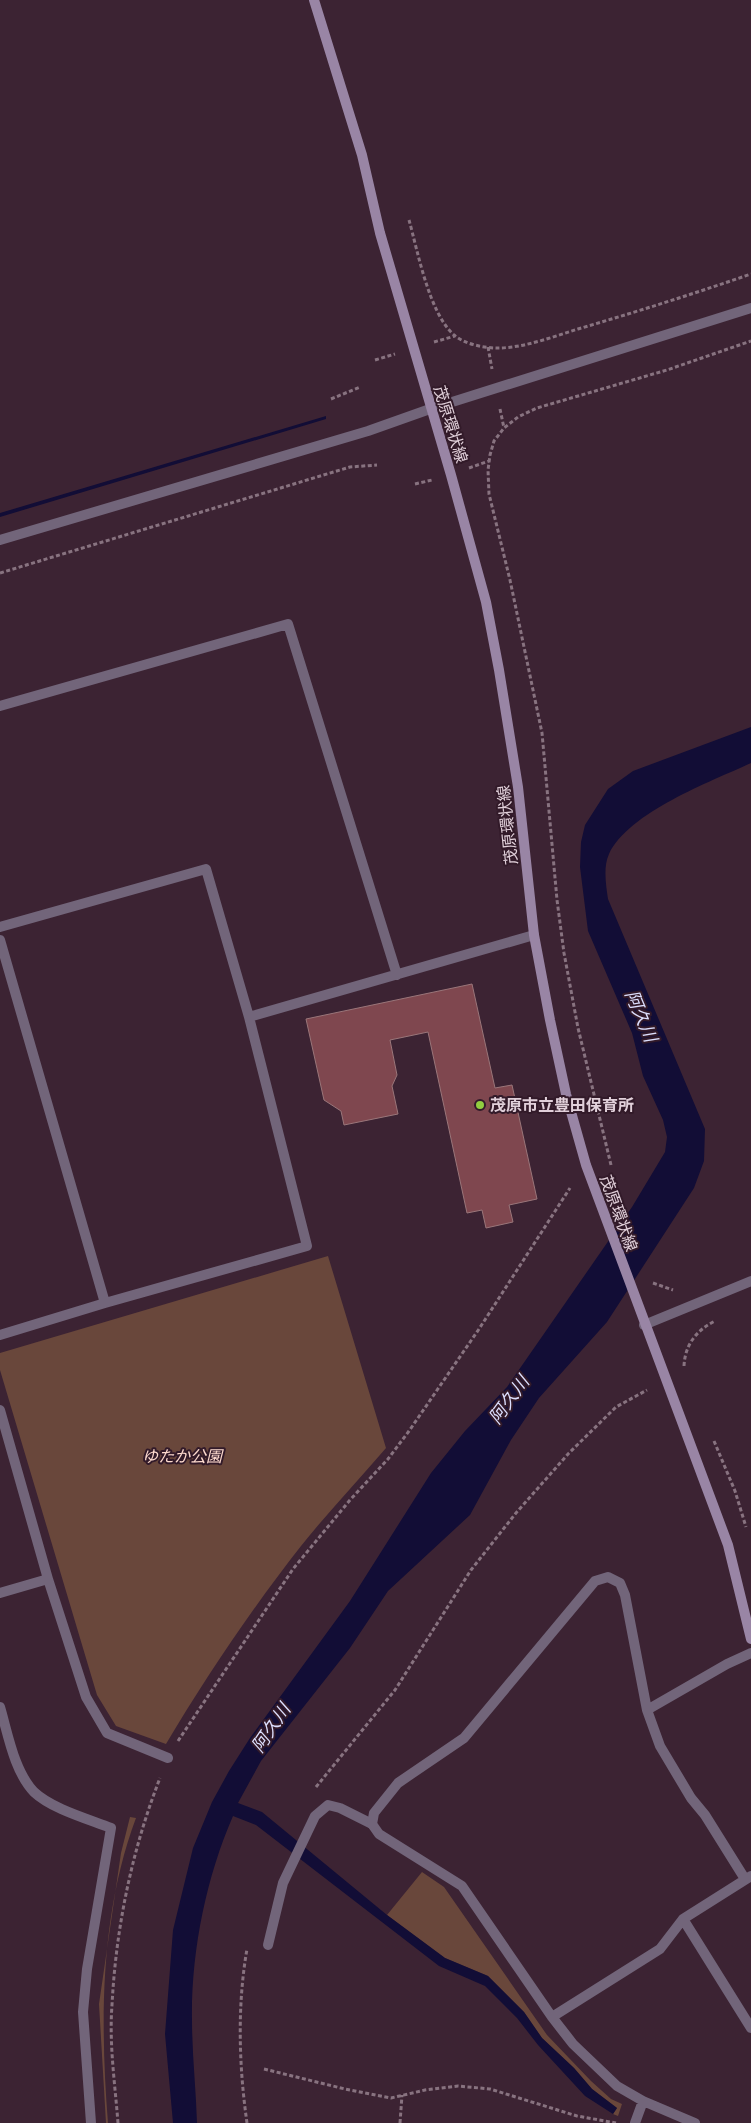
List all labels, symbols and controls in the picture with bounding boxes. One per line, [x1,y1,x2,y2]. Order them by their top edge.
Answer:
street label: 茂原環状線 [430,383,471,465]
street label: 茂原環状線 [494,784,521,866]
water label: 阿久川 [621,987,662,1047]
place label: 茂原市立豊田保育所 [490,1096,634,1115]
marker: 茂原市立豊田保育所 [474,1099,486,1111]
street label: 茂原環状線 [596,1172,641,1254]
water label: 阿久川 [484,1370,534,1428]
park label: ゆたか公園 [142,1447,224,1466]
water label: 阿久川 [247,1698,296,1756]

